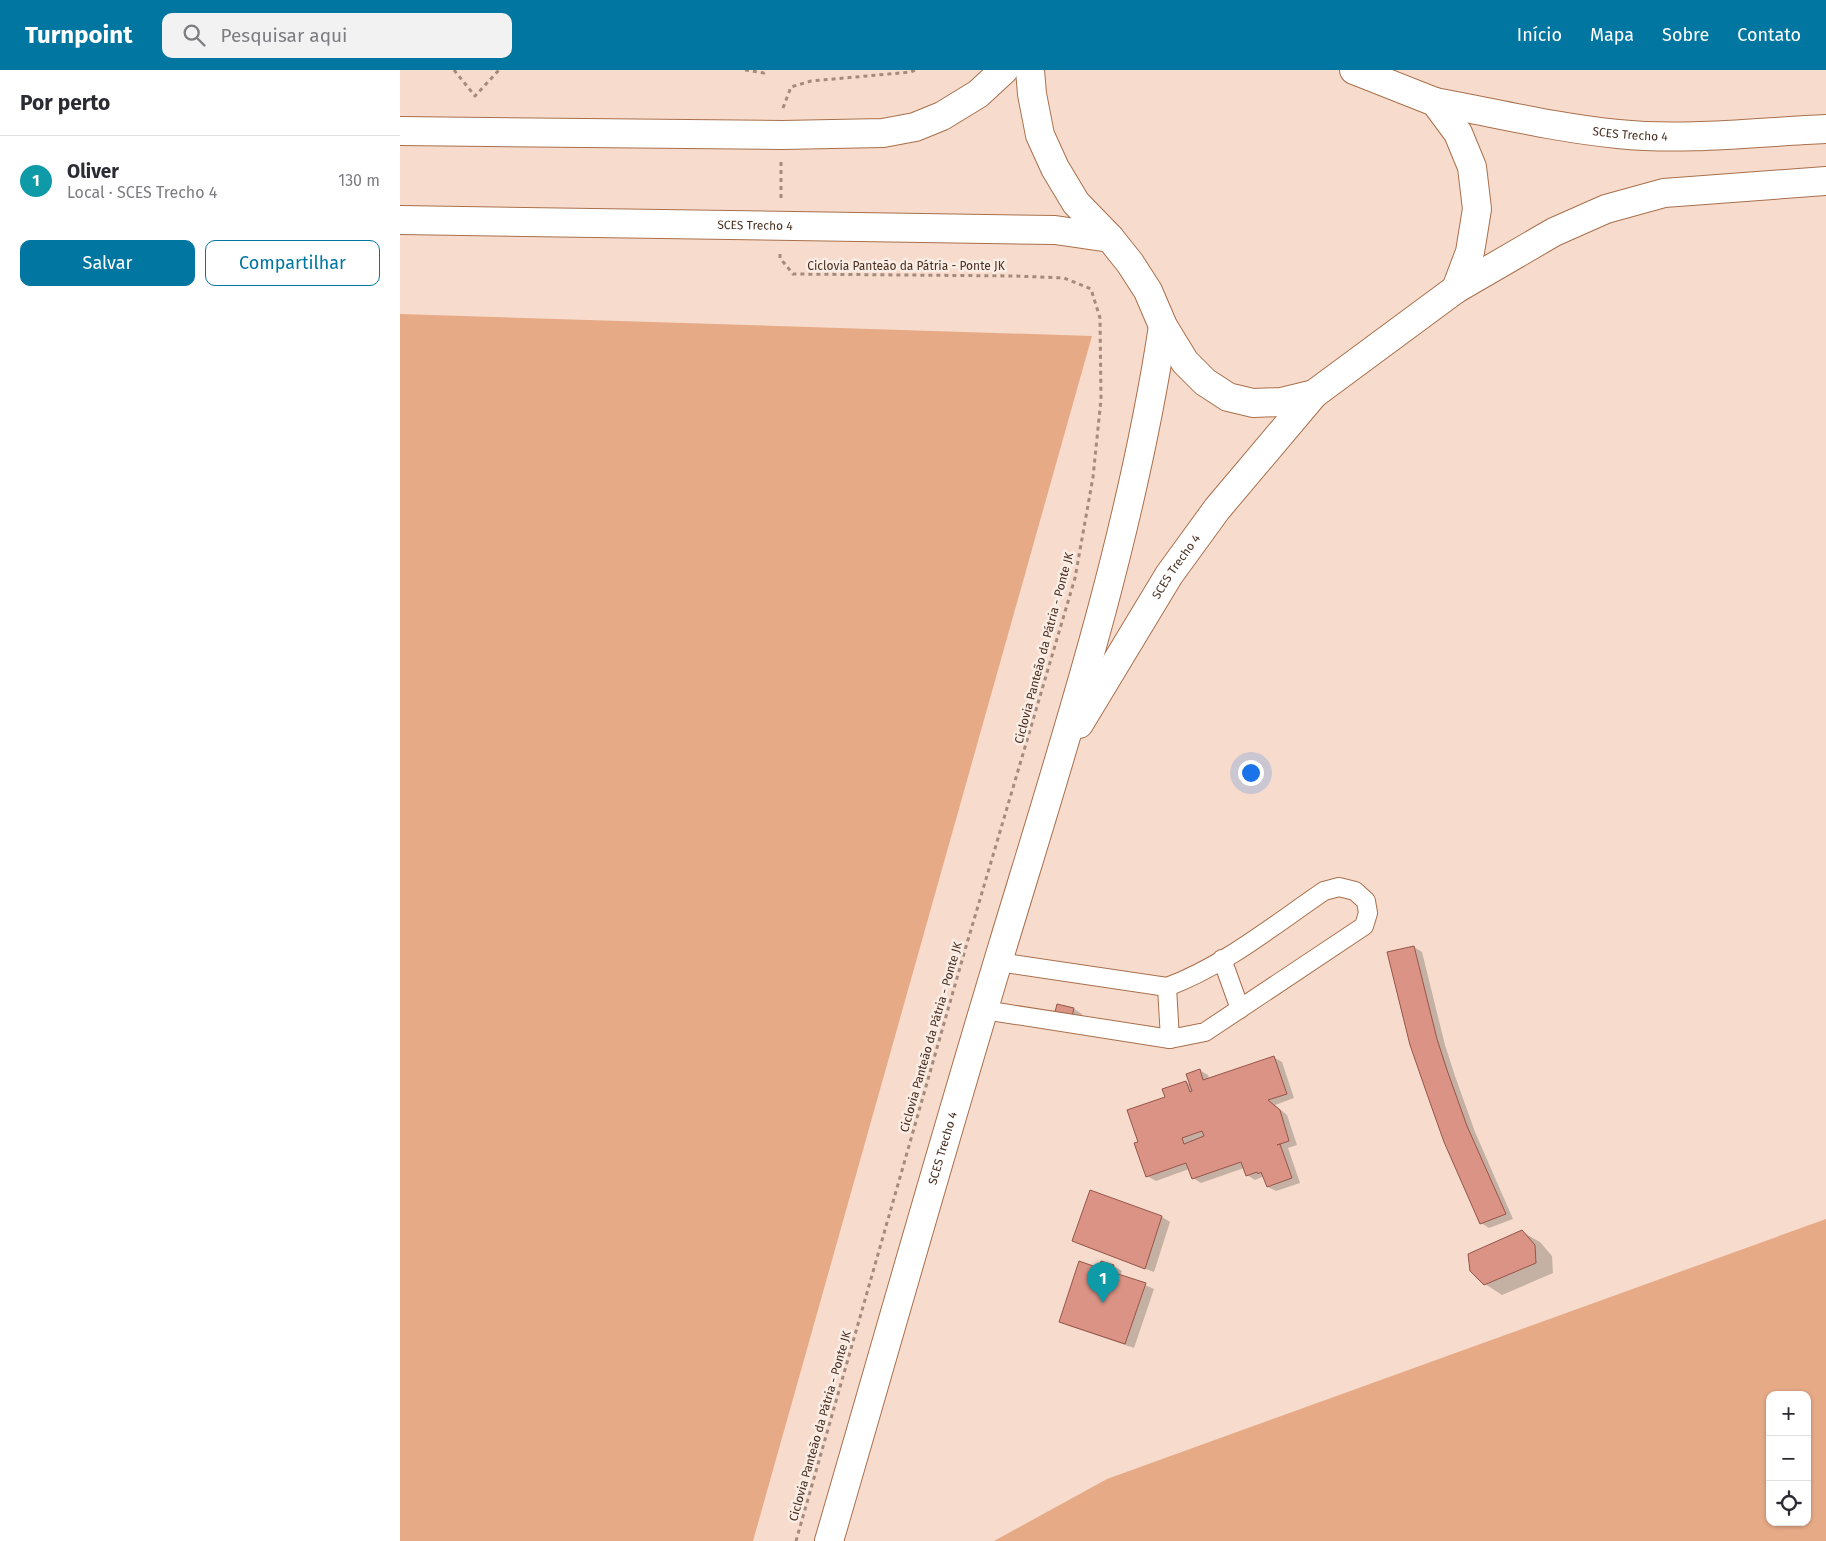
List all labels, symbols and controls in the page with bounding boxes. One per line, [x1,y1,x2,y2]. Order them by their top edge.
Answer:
search box [162,13,512,58]
text: Turnpoint [25,21,132,49]
icon: search [180,21,208,49]
text: Pesquisar aqui [220,24,347,47]
text: Início [1517,24,1562,46]
text: Mapa [1590,24,1634,46]
text: Sobre [1662,24,1709,46]
text: Contato [1737,24,1801,46]
text: Por perto [20,90,110,116]
street label: SCES Trecho 4 [1592,124,1668,144]
text: Oliver [67,160,119,183]
text: 1 [32,171,40,190]
text: 130 m [338,171,380,190]
text: Local · SCES Trecho 4 [67,183,217,202]
street label: SCES Trecho 4 [717,218,793,233]
button: Salvar [20,240,195,286]
button: Compartilhar [205,240,380,286]
street label: Ciclovia Panteão da Pátria - Ponte JK [807,259,1006,273]
street label: SCES Trecho 4 [1149,531,1204,602]
street label: Ciclovia Panteão da Pátria - Ponte JK [1012,550,1077,745]
your location [1238,760,1264,786]
street label: Ciclovia Panteão da Pátria - Ponte JK [897,939,965,1134]
street label: SCES Trecho 4 [925,1109,960,1186]
pin: 1 [1087,1262,1119,1303]
street label: Ciclovia Panteão da Pátria - Ponte JK [786,1328,854,1523]
map controls [1766,1391,1811,1526]
button: + [1766,1391,1811,1436]
button: − [1766,1436,1811,1481]
button: locate [1766,1481,1811,1526]

